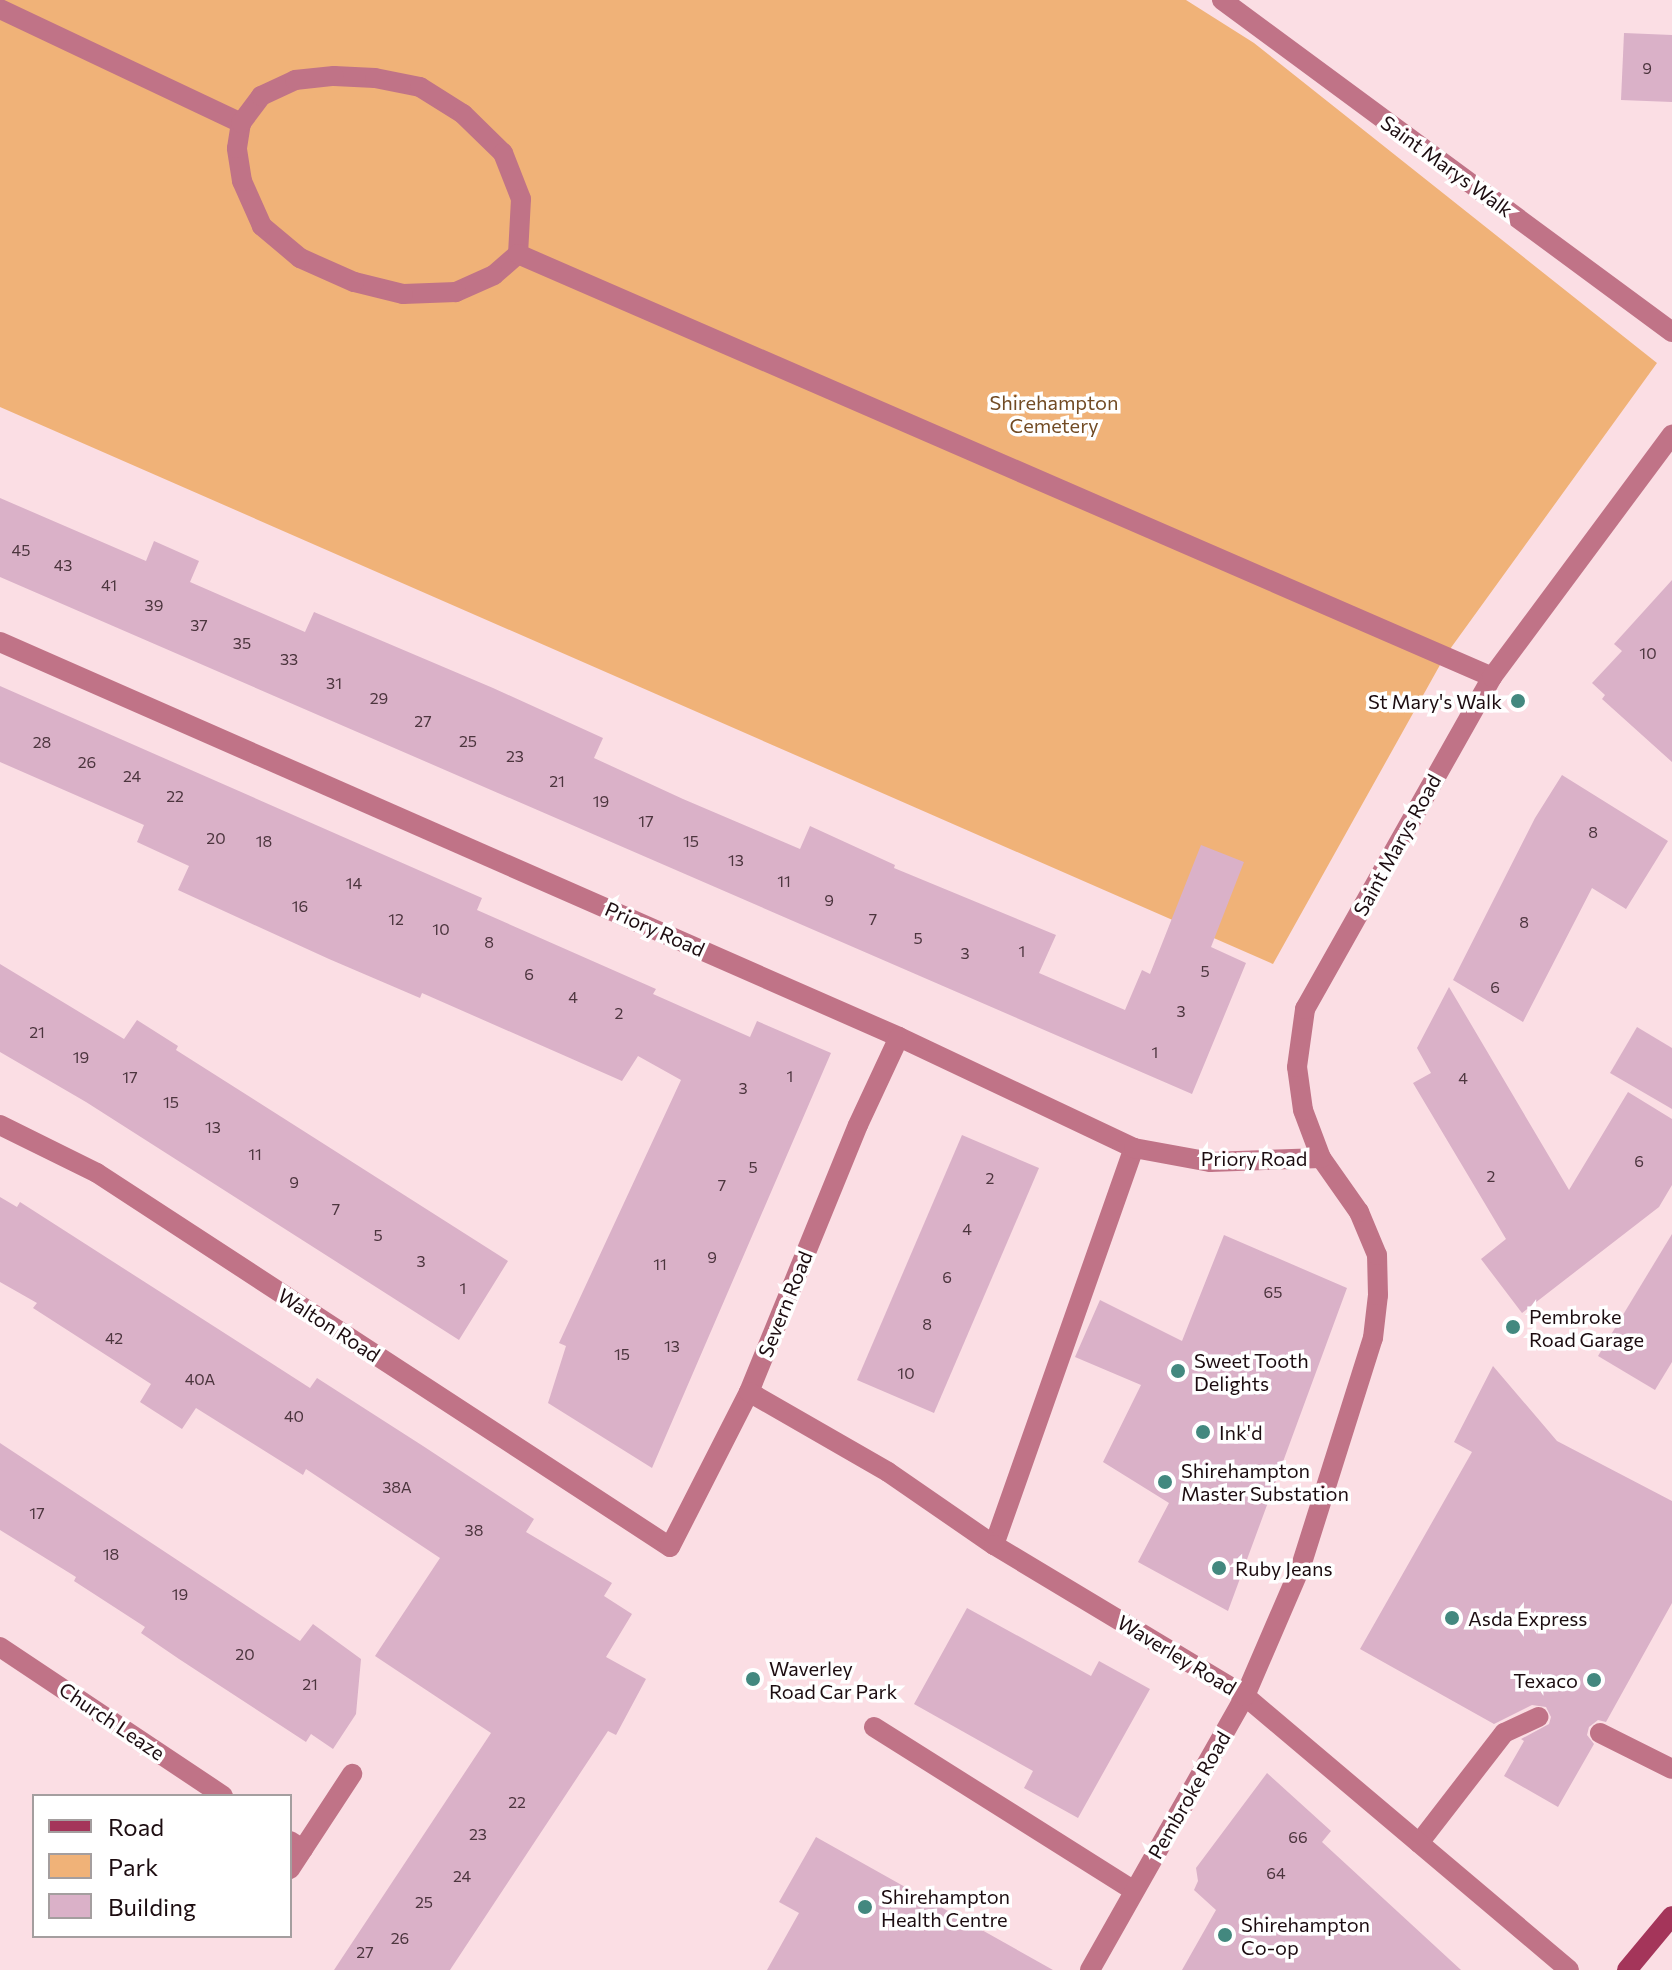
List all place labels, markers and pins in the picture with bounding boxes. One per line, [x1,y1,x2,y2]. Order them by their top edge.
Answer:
place label: St Mary's Walk [1368,689,1502,713]
marker: St Mary's Walk [1509,692,1527,710]
place label: Pembroke Road Garage [1529,1304,1644,1351]
marker: Pembroke Road Garage [1504,1318,1522,1336]
place label: Sweet Tooth Delights [1194,1348,1309,1395]
marker: Sweet Tooth Delights [1169,1362,1187,1380]
place label: Ink'd [1219,1420,1262,1444]
marker: Ink'd [1194,1423,1212,1441]
place label: Shirehampton Master Substation [1181,1458,1349,1505]
marker: Shirehampton Master Substation [1156,1473,1174,1491]
place label: Ruby Jeans [1235,1556,1333,1580]
marker: Ruby Jeans [1210,1559,1228,1577]
place label: Asda Express [1468,1606,1587,1630]
marker: Asda Express [1443,1609,1461,1627]
place label: Waverley Road Car Park [769,1656,897,1703]
place label: Texaco [1513,1668,1578,1692]
marker: Waverley Road Car Park [744,1670,762,1688]
marker: Texaco [1585,1671,1603,1689]
place label: Shirehampton Health Centre [881,1884,1010,1931]
marker: Shirehampton Health Centre [856,1898,874,1916]
place label: Shirehampton Co-op [1241,1912,1370,1959]
marker: Shirehampton Co-op [1216,1926,1234,1944]

